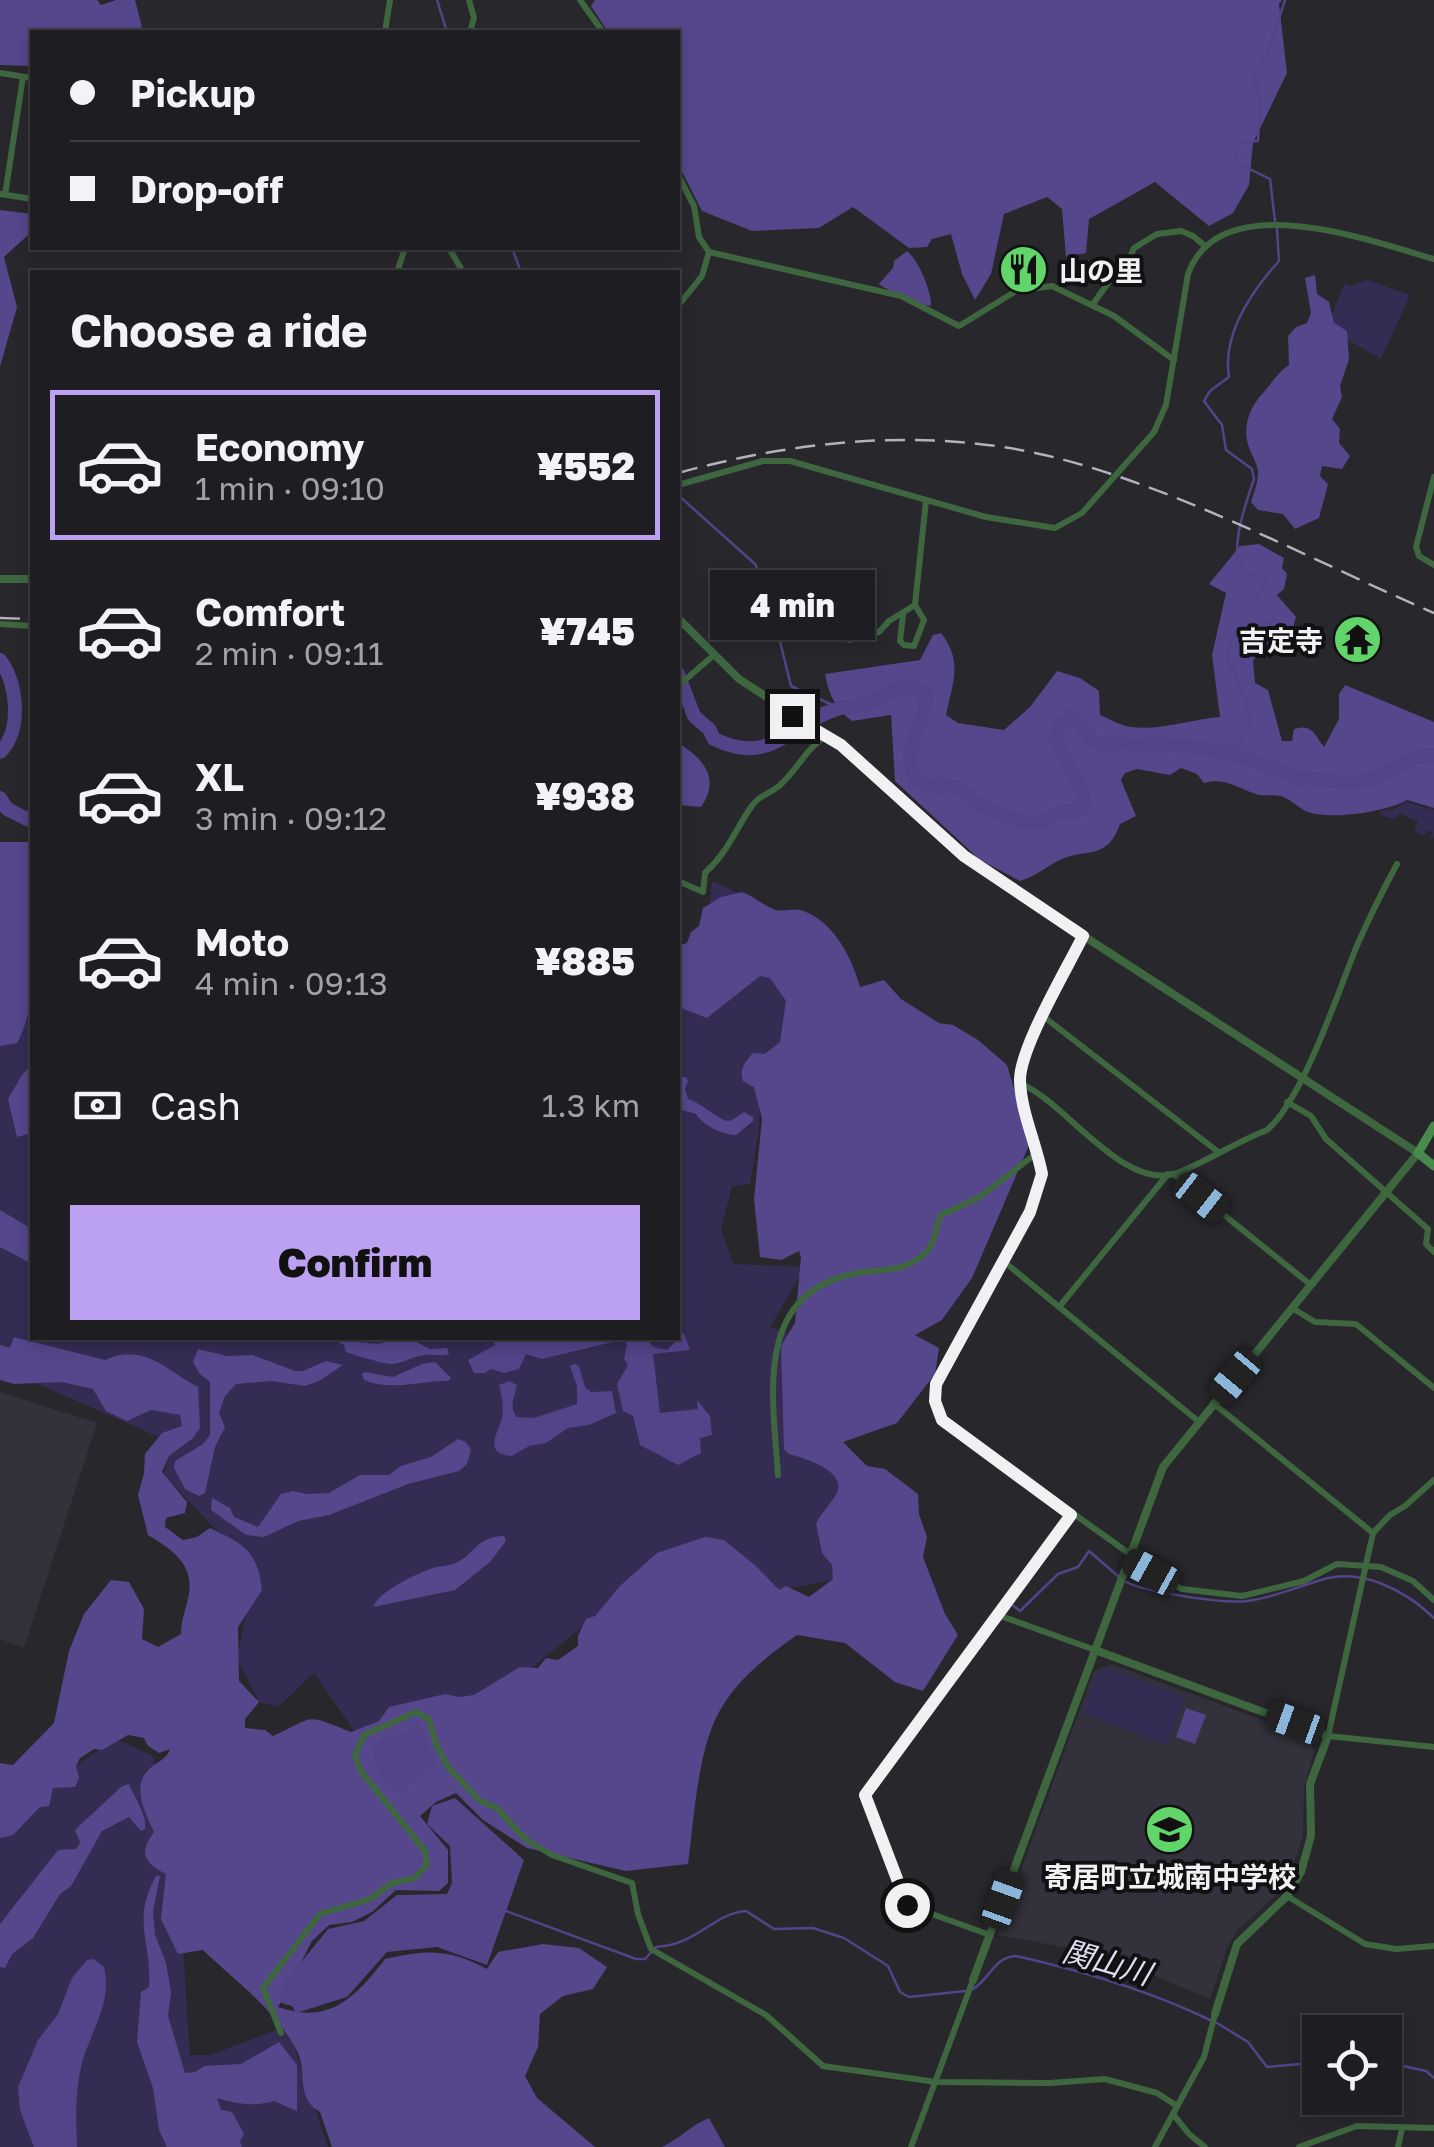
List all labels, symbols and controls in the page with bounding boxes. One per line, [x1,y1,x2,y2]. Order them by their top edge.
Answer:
text: Pickup [130,70,256,115]
text: Drop-off [130,166,283,211]
restaurant icon: 山の里 [998,244,1050,296]
place label: 山の里 [1059,254,1143,287]
text: Choose a ride [70,303,368,357]
icon: car [75,420,165,510]
text: Economy [195,424,364,469]
text: ¥552 [537,443,635,488]
text: 1 min · 09:10 [195,469,385,507]
callout: 4 min [710,571,874,641]
icon: car [75,585,165,675]
text: 4 min [750,586,835,624]
text: Comfort [195,589,345,634]
text: ¥745 [539,608,635,653]
temple icon: 吉定寺 [1332,614,1384,666]
place label: 吉定寺 [1239,624,1323,657]
text: 2 min · 09:11 [195,634,384,672]
route end [770,694,815,739]
icon: car [75,750,165,840]
text: XL [195,754,244,799]
text: ¥938 [535,773,635,818]
text: 3 min · 09:12 [195,799,387,837]
icon: car [75,915,165,1005]
text: Moto [195,919,289,964]
text: ¥885 [534,938,635,983]
text: 4 min · 09:13 [195,964,388,1002]
icon: cash [70,1078,125,1133]
text: Cash [150,1083,241,1128]
text: 1.3 km [542,1086,640,1124]
car [1168,1167,1234,1227]
button: Confirm [70,1205,640,1320]
car [1204,1344,1266,1410]
car [1117,1544,1185,1600]
car [1262,1699,1328,1747]
school or university icon: 寄居町立城南中学校 [1144,1803,1196,1855]
place label: 寄居町立城南中学校 [1044,1860,1296,1893]
car [979,1867,1027,1933]
route start [885,1883,930,1928]
water label: 関山川 [1059,1932,1158,1993]
map controls [1302,2015,1402,2115]
button: locate [1302,2015,1402,2115]

